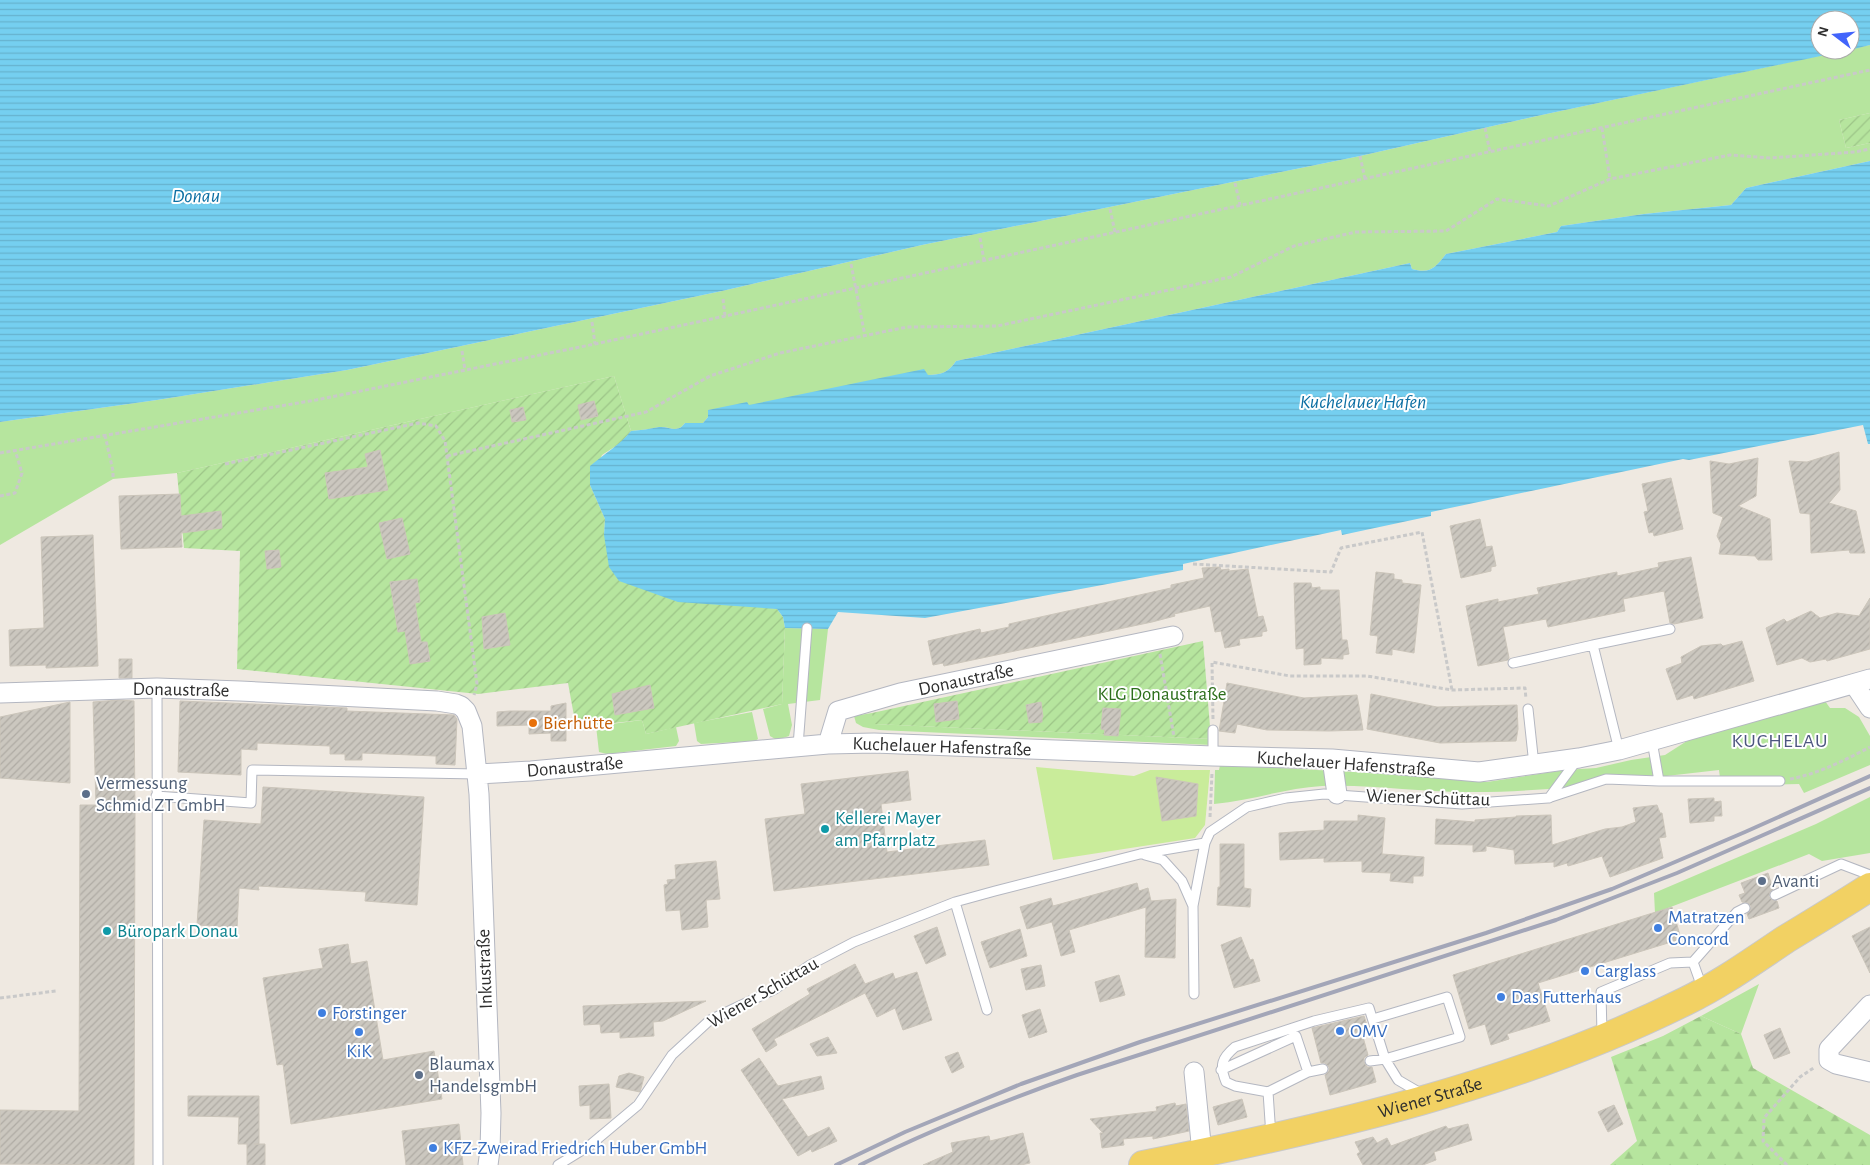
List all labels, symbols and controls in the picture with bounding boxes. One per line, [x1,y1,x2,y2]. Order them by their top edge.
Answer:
north arrow [1810,10,1860,60]
text: N [1815,25,1832,38]
water label: Donau [172,186,220,206]
water label: Kuchelauer Hafen [1300,392,1426,412]
street label: Donaustraße [917,661,1015,699]
street label: Donaustraße [132,680,230,700]
park label: KLG Donaustraße [1098,685,1226,704]
place label: Bierhütte [543,714,613,733]
marker: Bierhütte [527,717,539,729]
district label: KUCHELAU [1731,731,1829,751]
street label: Kuchelauer Hafenstraße [852,734,1032,760]
street label: Kuchelauer Hafenstraße [1256,748,1436,780]
street label: Donaustraße [526,753,624,781]
place label: Vermessung Schmid ZT GmbH [96,774,225,815]
street label: Wiener Schüttau [1366,786,1491,810]
marker: Vermessung Schmid ZT GmbH [80,788,92,800]
place label: Kellerei Mayer am Pfarrplatz [835,809,941,850]
marker: Kellerei Mayer am Pfarrplatz [819,823,831,835]
place label: Avanti [1772,872,1819,891]
marker: Avanti [1756,875,1768,887]
place label: Matratzen Concord [1668,908,1745,949]
place label: Büropark Donau [117,922,238,941]
marker: Matratzen Concord [1652,922,1664,934]
marker: Büropark Donau [101,925,113,937]
street label: Inkustraße [474,929,496,1009]
street label: Wiener Schüttau [704,954,822,1032]
place label: Carglass [1595,962,1656,981]
marker: Carglass [1579,965,1591,977]
place label: Das Futterhaus [1511,988,1621,1007]
marker: Das Futterhaus [1495,991,1507,1003]
place label: Forstinger [332,1004,406,1023]
marker: Forstinger [316,1007,328,1019]
place label: OMV [1350,1022,1388,1041]
marker: OMV [1334,1025,1346,1037]
marker: KiK [353,1026,365,1038]
place label: KiK [346,1042,372,1061]
place label: Blaumax HandelsgmbH [429,1055,537,1096]
marker: Blaumax HandelsgmbH [413,1069,425,1081]
street label: Wiener Straße [1376,1074,1484,1122]
place label: KFZ-Zweirad Friedrich Huber GmbH [443,1139,708,1158]
marker: KFZ-Zweirad Friedrich Huber GmbH [427,1142,439,1154]

